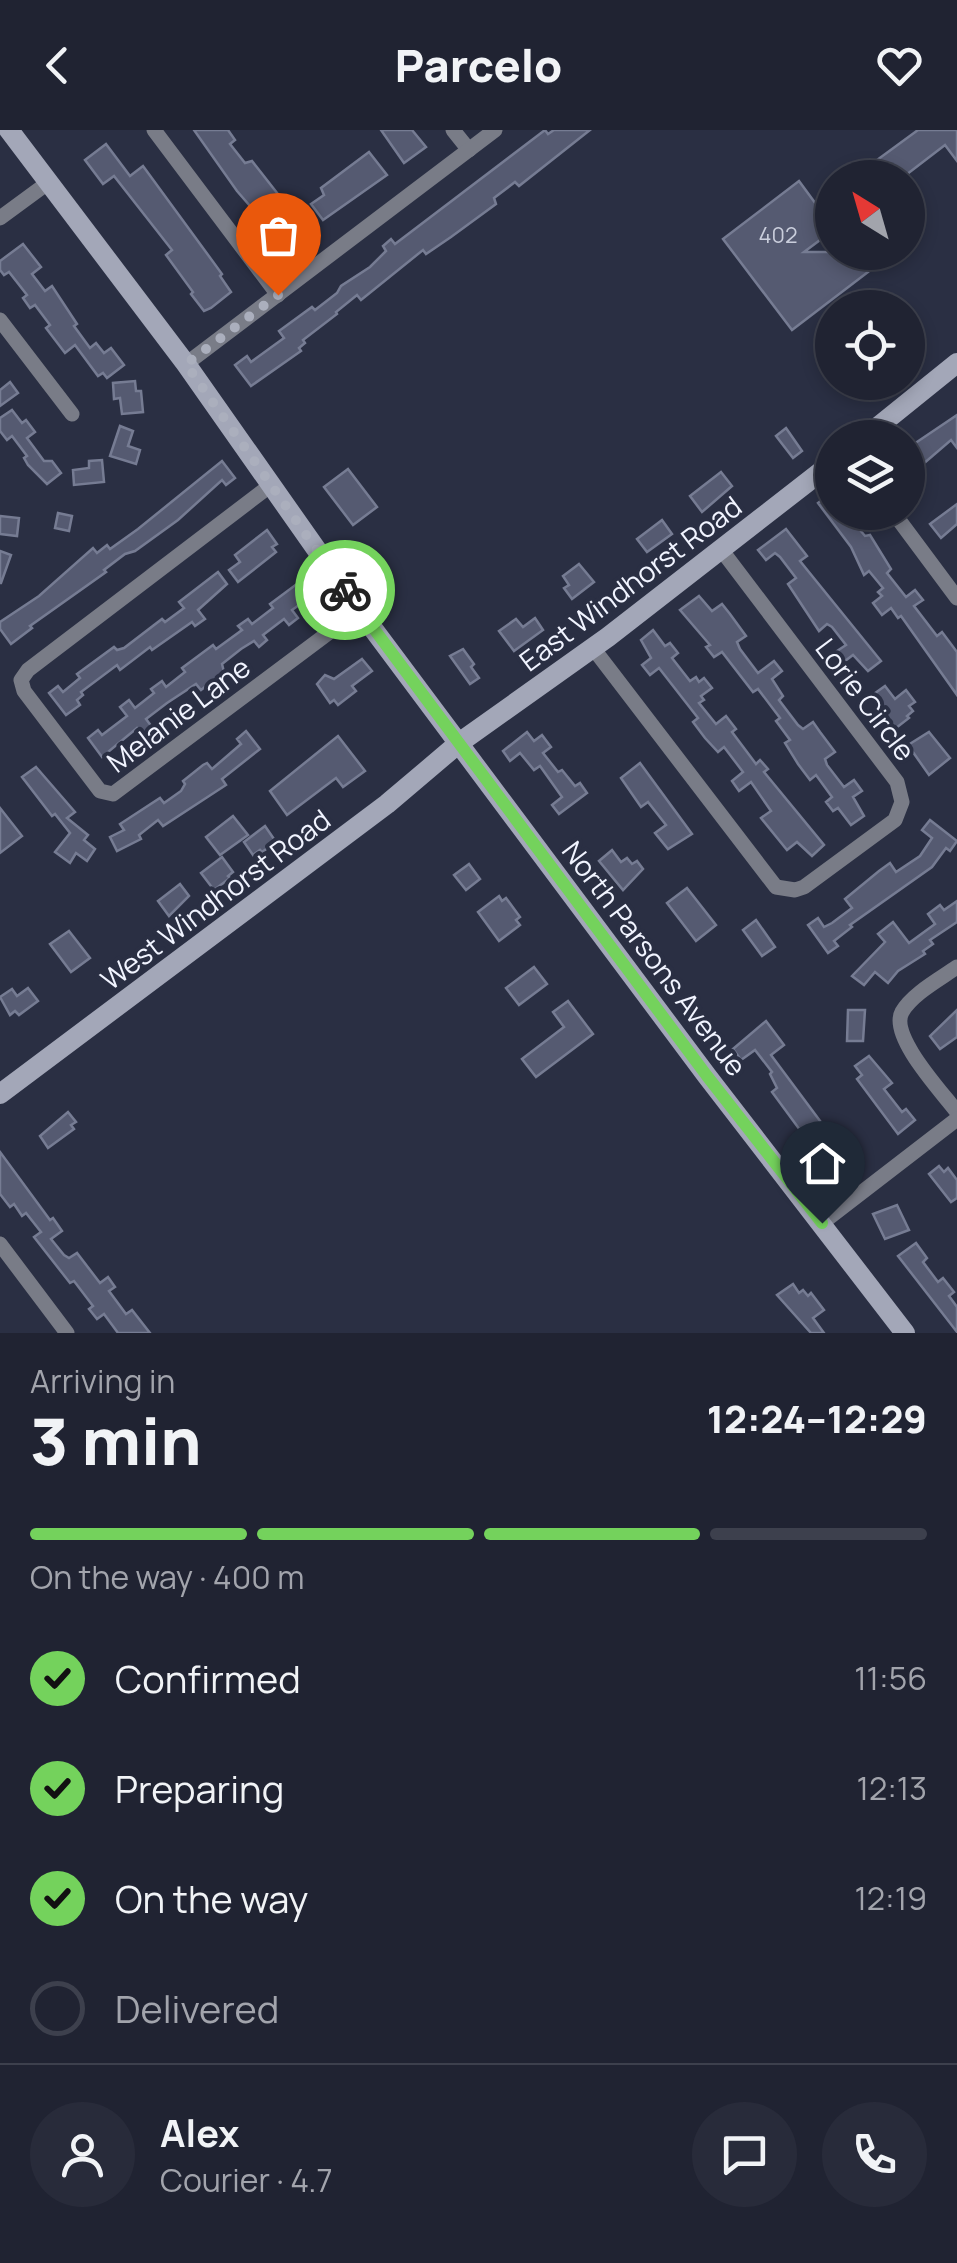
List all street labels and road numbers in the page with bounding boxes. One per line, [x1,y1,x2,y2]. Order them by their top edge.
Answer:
street label: East Windhorst Road [511,487,749,679]
street label: Lorie Circle [808,630,924,768]
street label: Melanie Lane [99,648,257,780]
street label: West Windhorst Road [92,800,338,998]
street label: North Parsons Avenue [554,833,756,1083]

